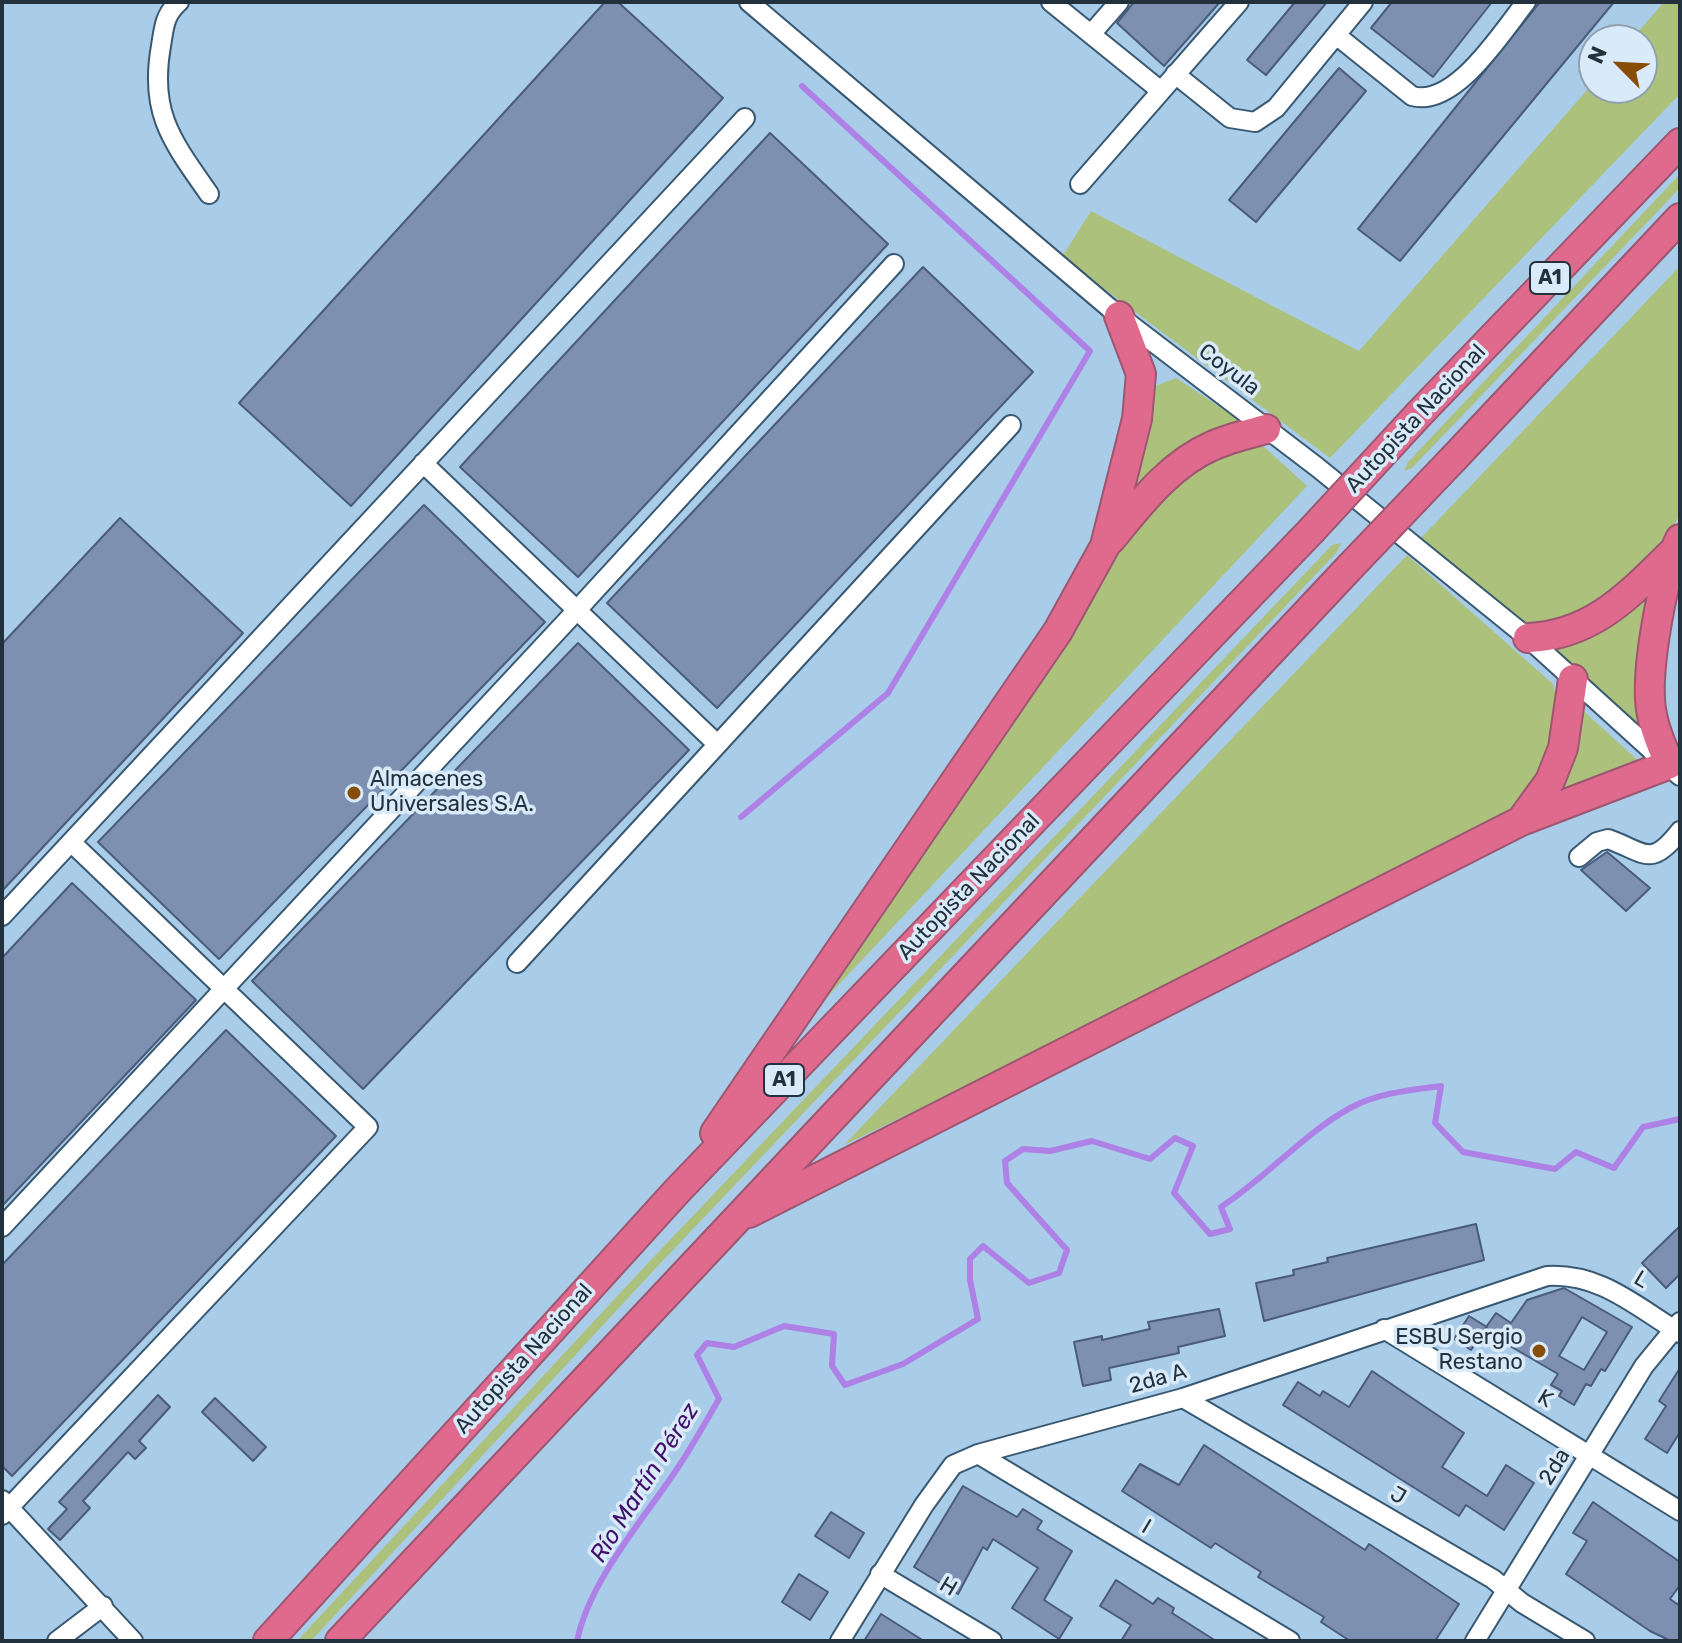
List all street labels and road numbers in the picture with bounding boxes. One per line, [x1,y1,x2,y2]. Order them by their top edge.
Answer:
road number: A1 [1530,262,1570,294]
street label: Coyula [1193,338,1265,402]
street label: Autopista Nacional [1340,339,1492,499]
street label: Autopista Nacional [892,808,1046,966]
road number: A1 [764,1064,804,1096]
street label: L [1629,1265,1653,1295]
street label: Autopista Nacional [450,1278,598,1440]
street label: 2da A [1126,1358,1190,1400]
street label: K [1533,1384,1557,1414]
street label: 2da [1534,1444,1576,1490]
street label: J [1385,1481,1411,1511]
street label: I [1137,1514,1155,1540]
street label: H [934,1572,962,1602]

